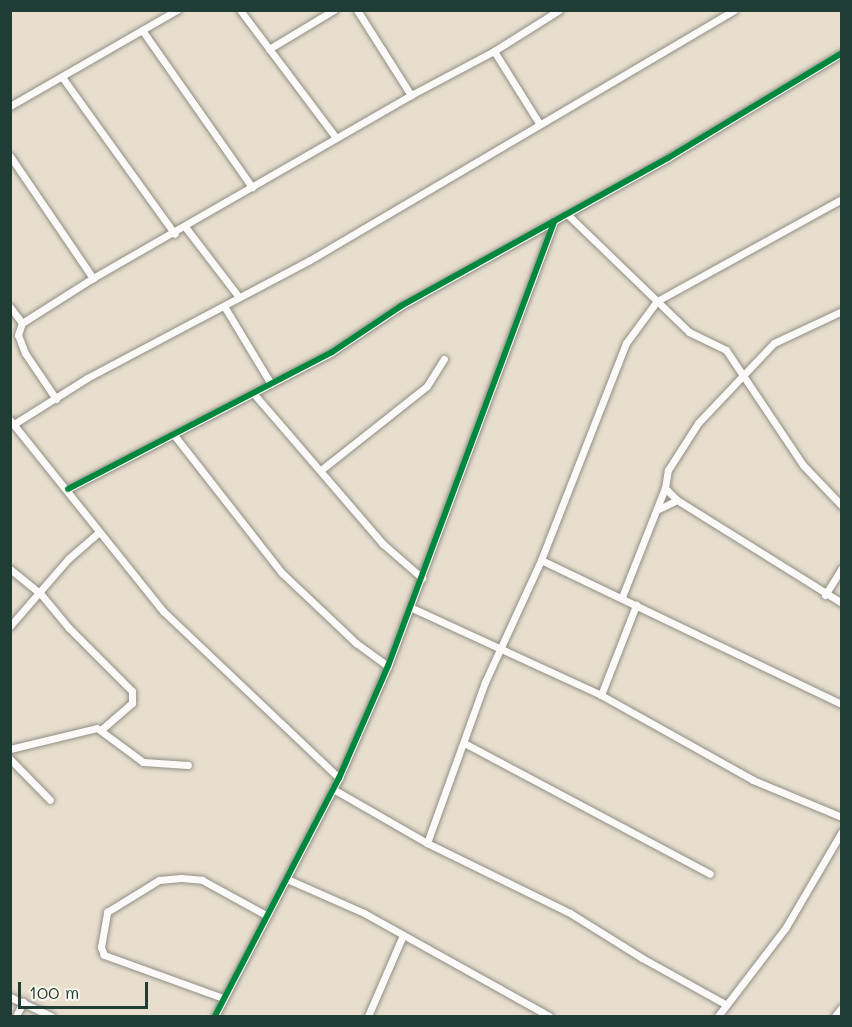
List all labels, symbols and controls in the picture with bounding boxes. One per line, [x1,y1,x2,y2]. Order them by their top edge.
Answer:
scale bar [21,970,152,1008]
text: 100 m [29,980,79,1004]

